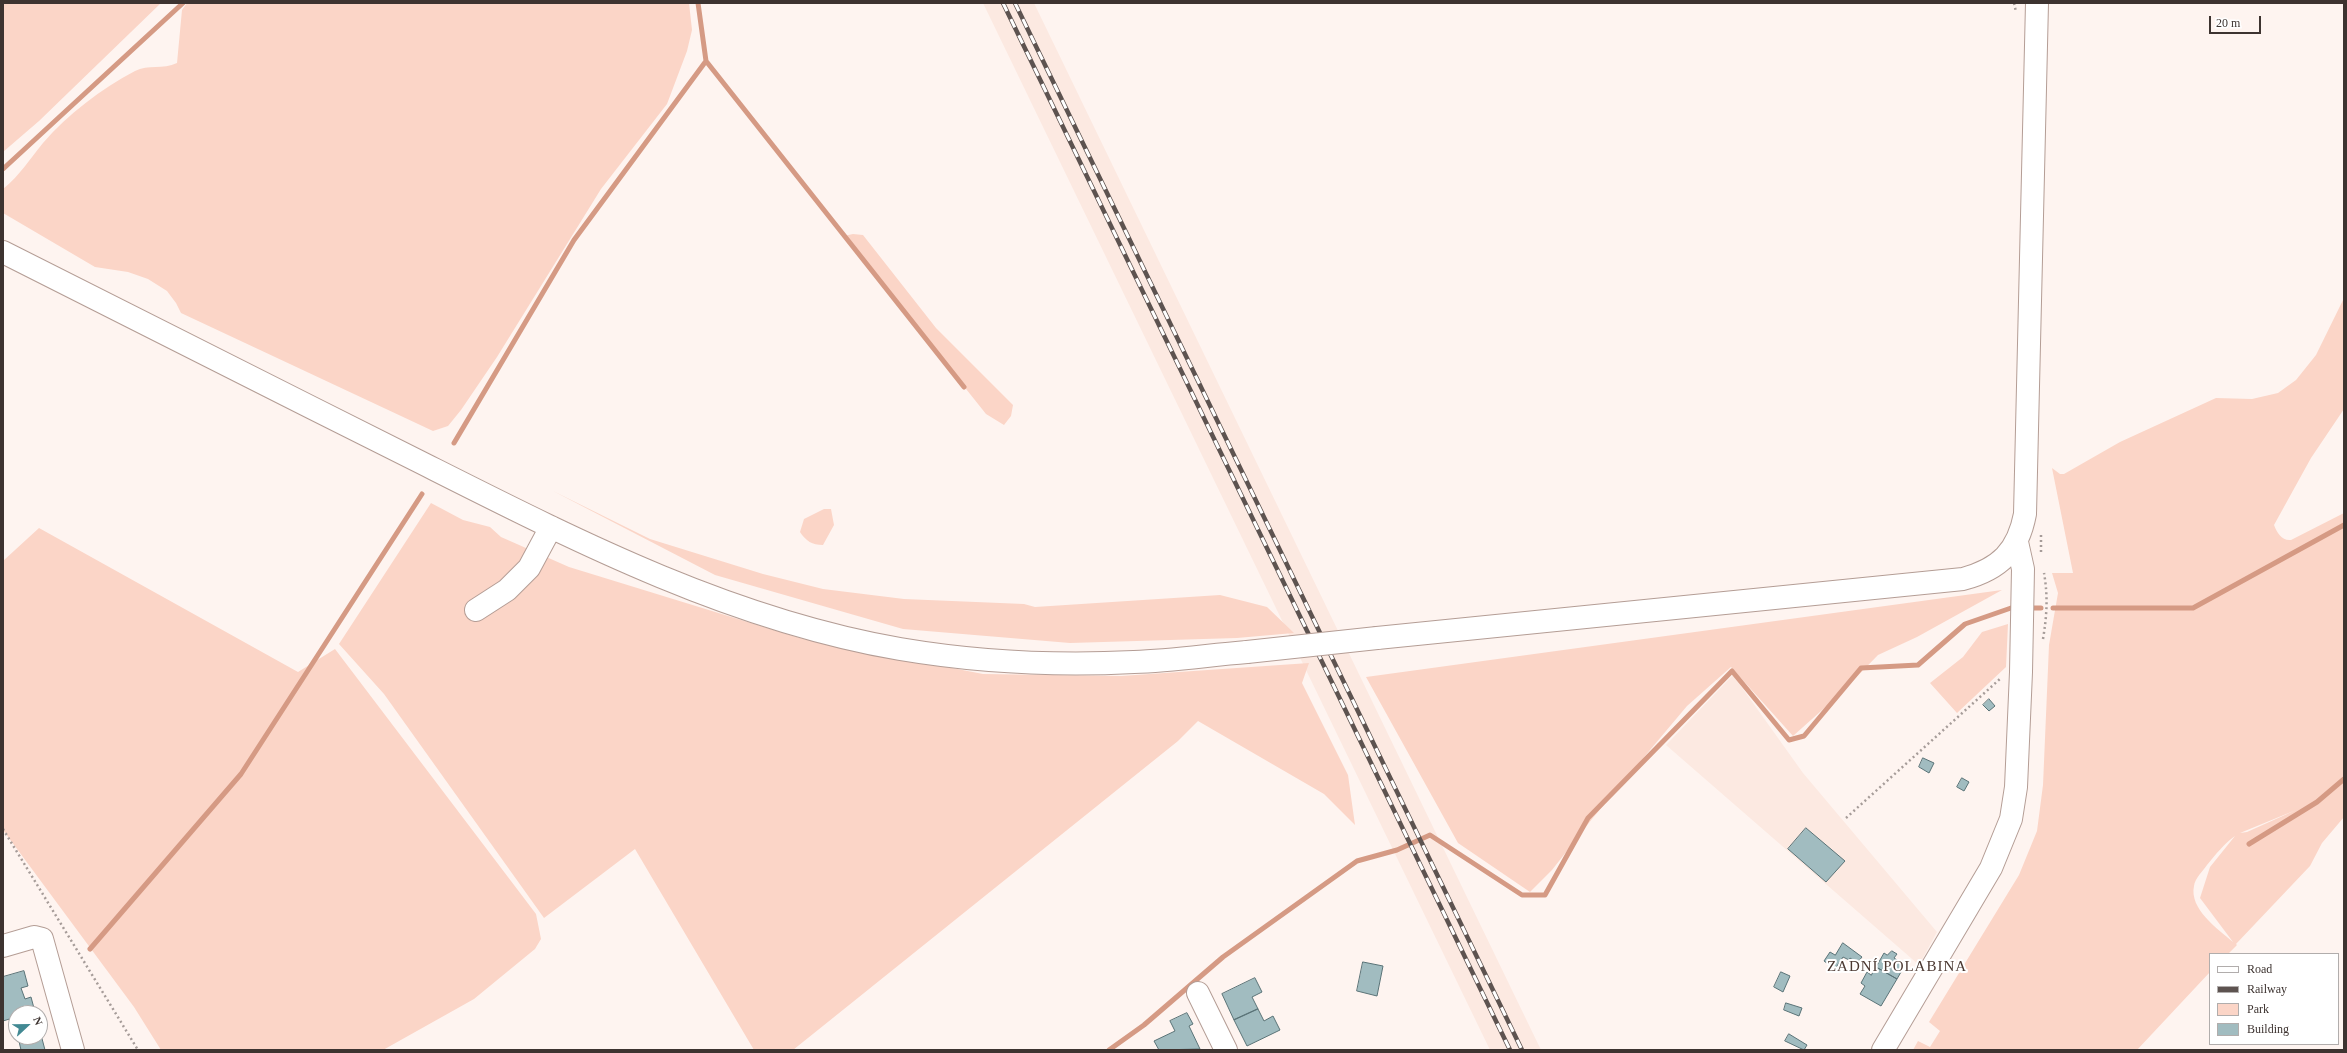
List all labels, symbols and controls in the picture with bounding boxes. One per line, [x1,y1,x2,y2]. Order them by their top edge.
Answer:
scale bar [2211,8,2263,34]
text: 20 m [2216,16,2240,30]
legend [2209,953,2339,1045]
district label: ZADNÍ POLABINA [1827,958,1967,976]
text: Road [2247,962,2272,976]
text: Railway [2247,982,2287,996]
text: Park [2247,1002,2269,1016]
north arrow [8,1005,48,1045]
text: N [31,1015,45,1027]
text: Building [2247,1022,2289,1036]

